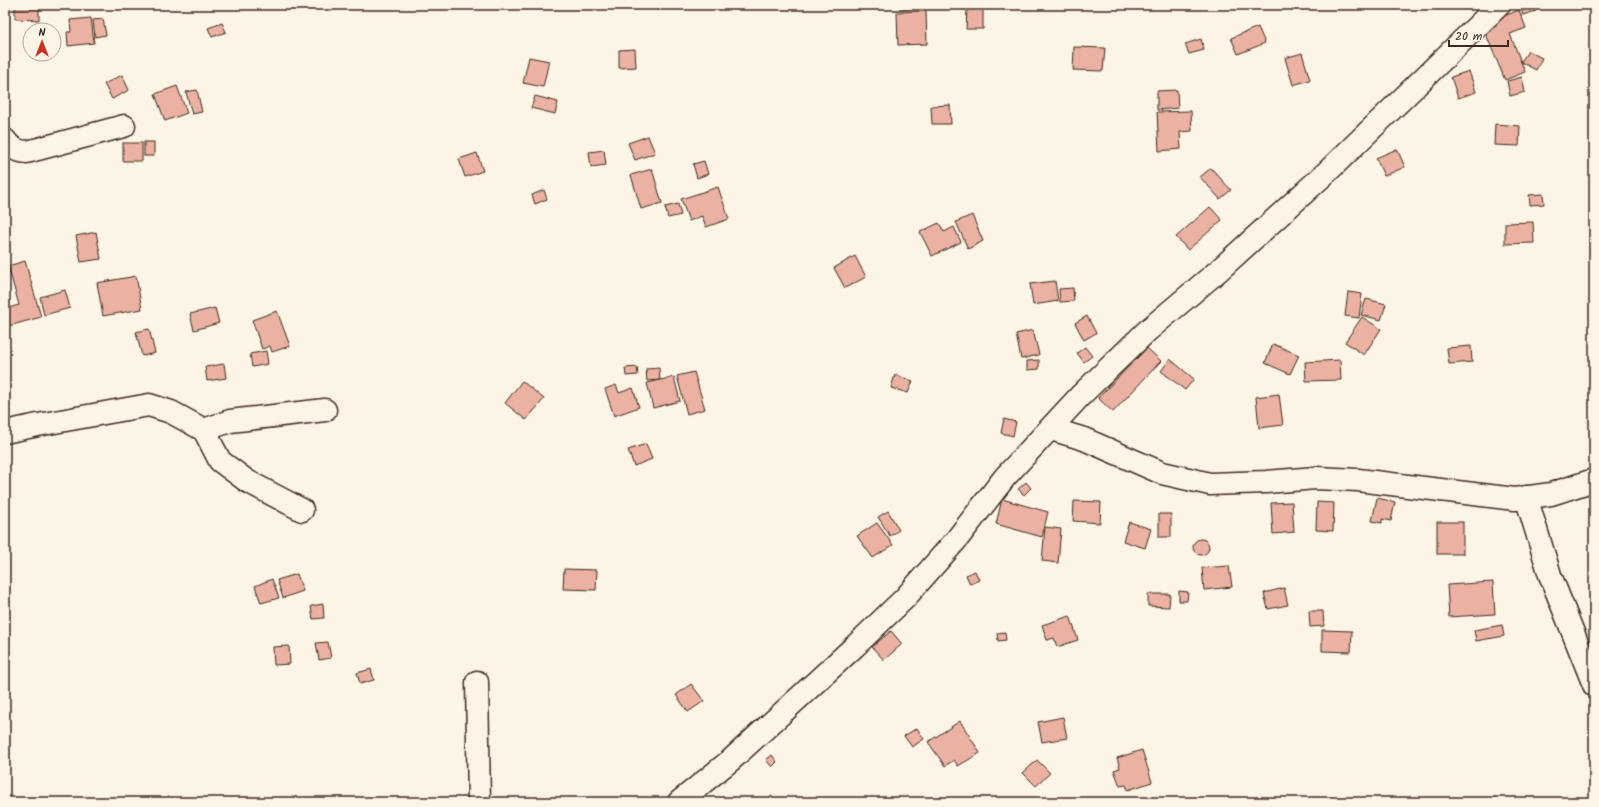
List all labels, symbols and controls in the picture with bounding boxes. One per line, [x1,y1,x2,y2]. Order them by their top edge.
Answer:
north arrow [22,22,62,62]
scale bar [1449,22,1508,48]
text: N [39,24,46,42]
text: 20 m [1455,27,1483,46]

